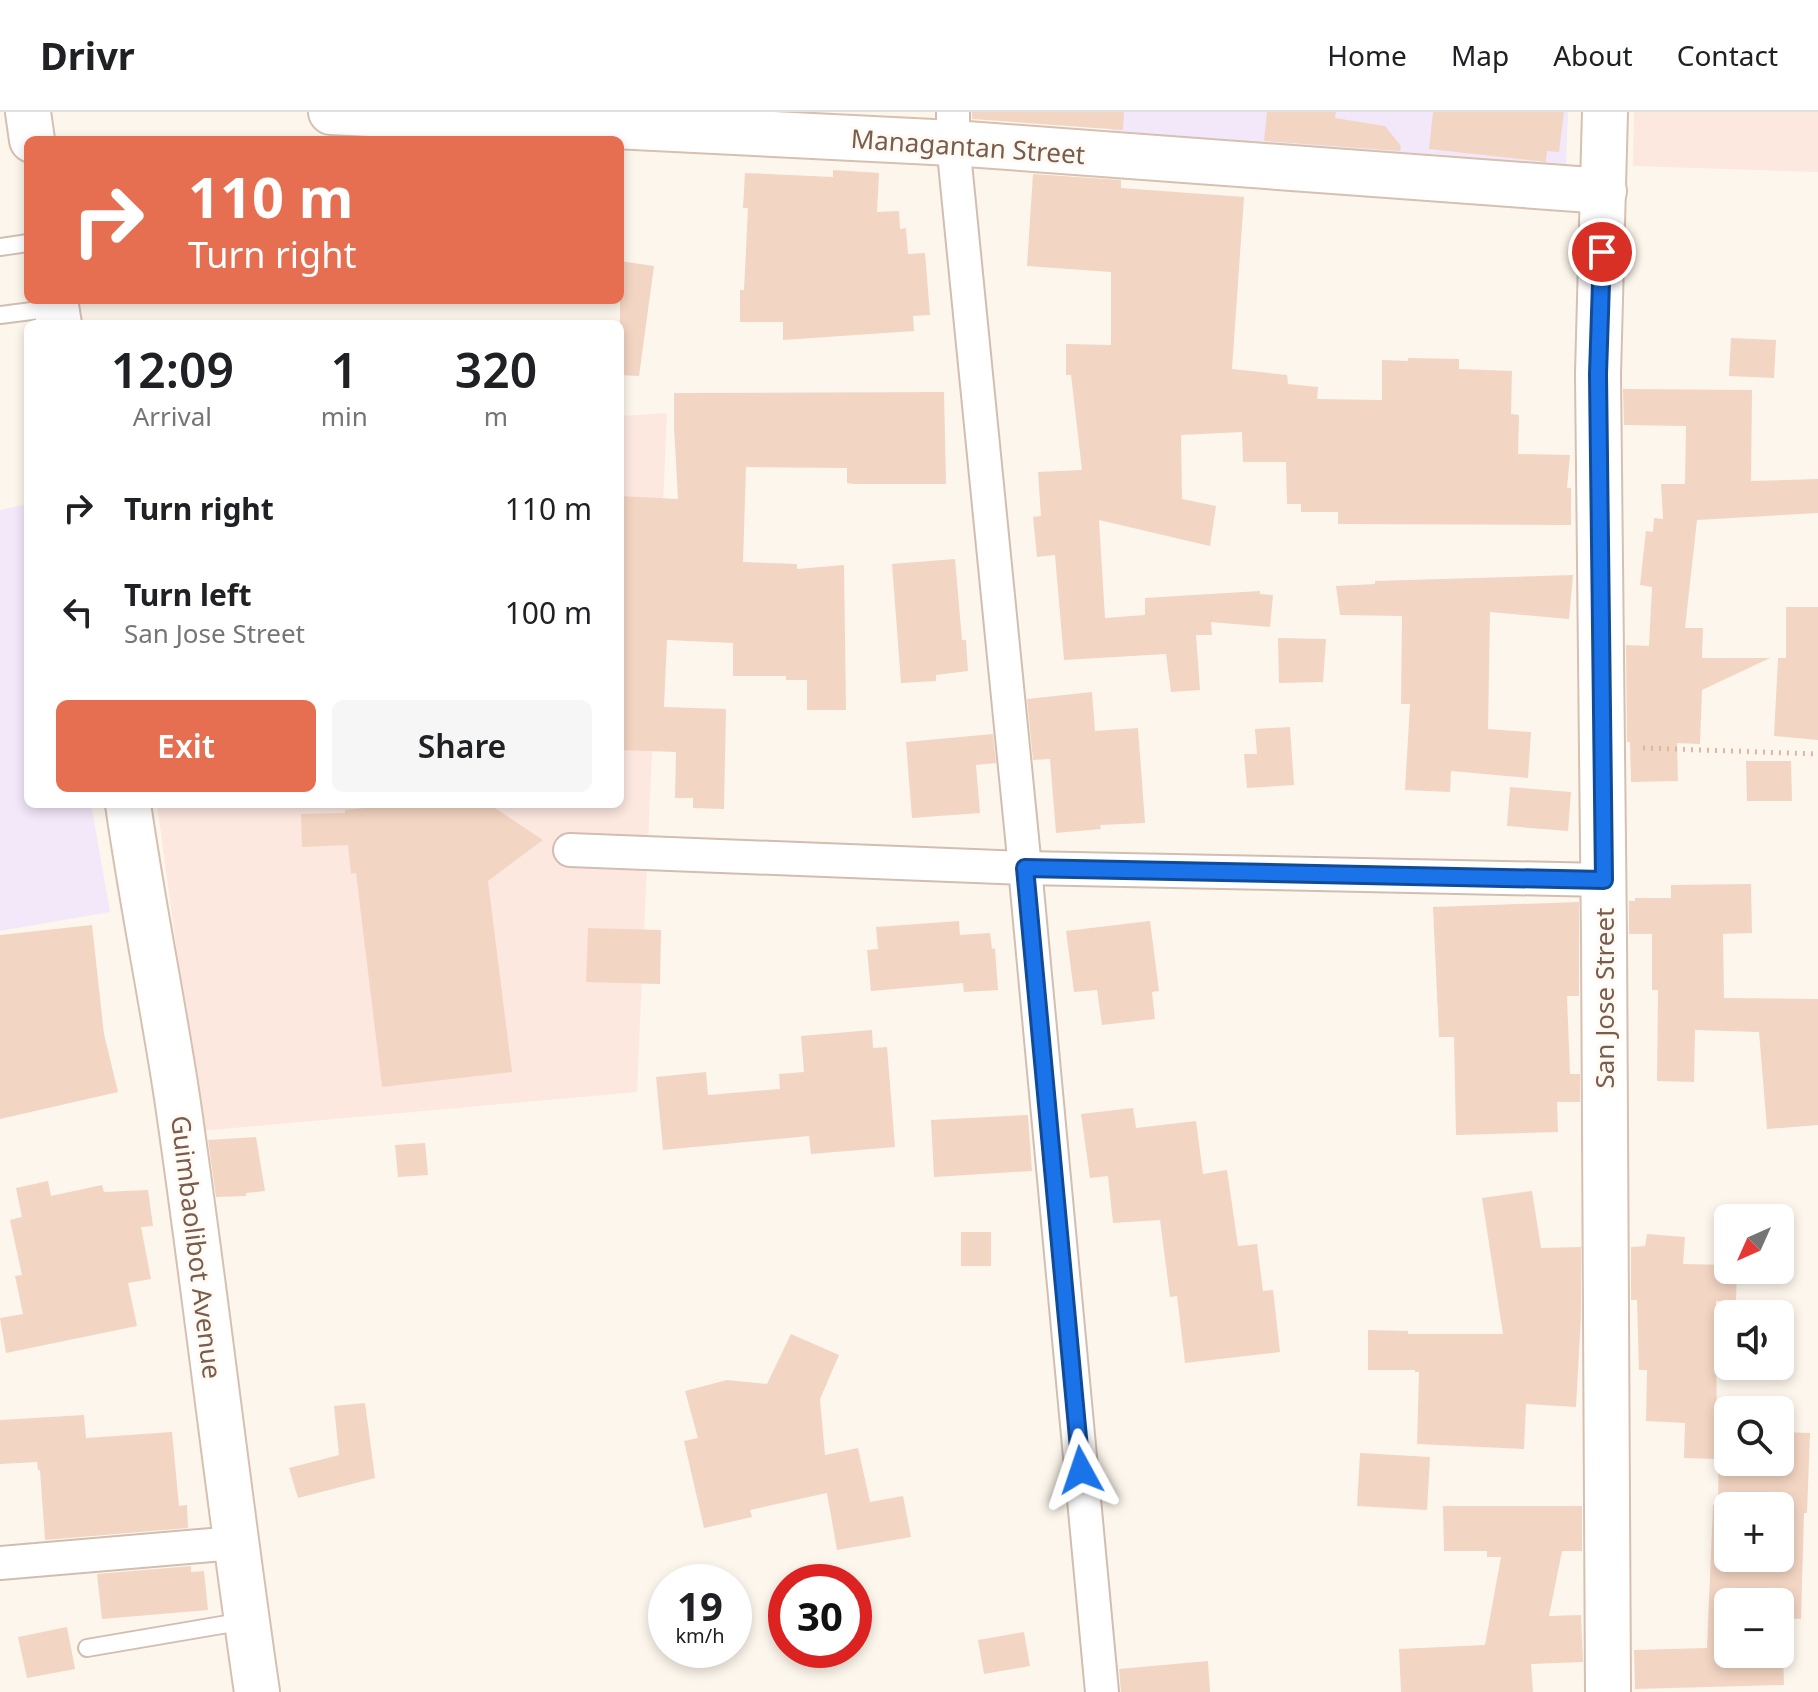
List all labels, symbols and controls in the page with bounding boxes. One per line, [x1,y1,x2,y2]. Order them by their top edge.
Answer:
text: Drivr [40,29,135,81]
text: Home [1327,36,1407,74]
text: Map [1451,36,1509,74]
text: About [1553,36,1633,74]
text: Contact [1677,36,1778,74]
street label: Managantan Street [850,120,1086,172]
text: 110 m [188,158,353,234]
icon: right [56,168,160,272]
pin [1568,218,1636,286]
text: Turn right [188,230,356,279]
icon: arrive [1580,230,1624,274]
text: 12:09 [111,337,234,402]
text: 1 [331,337,358,402]
text: 320 [455,337,537,402]
text: Arrival [133,398,212,434]
text: min [321,398,368,434]
text: m [484,398,508,434]
icon: right [56,486,100,530]
text: Turn right [124,488,274,529]
text: 110 m [505,488,592,529]
text: Turn left [124,574,252,615]
icon: left [56,590,100,634]
text: 100 m [505,592,592,633]
text: San Jose Street [124,615,305,651]
button: Exit [56,700,316,792]
button: Share [332,700,592,792]
street label: San Jose Street [1586,908,1622,1089]
street label: Guimbaolibot Avenue [163,1113,231,1381]
north arrow [1714,1204,1794,1284]
map controls [1714,1204,1794,1668]
button: sound [1714,1300,1794,1380]
button: search [1714,1396,1794,1476]
position arrow [1039,1428,1123,1512]
button: + [1714,1492,1794,1572]
speed limit sign: 30 [768,1564,872,1668]
text: 19 [677,1578,723,1633]
button: − [1714,1588,1794,1668]
text: km/h [675,1622,725,1649]

